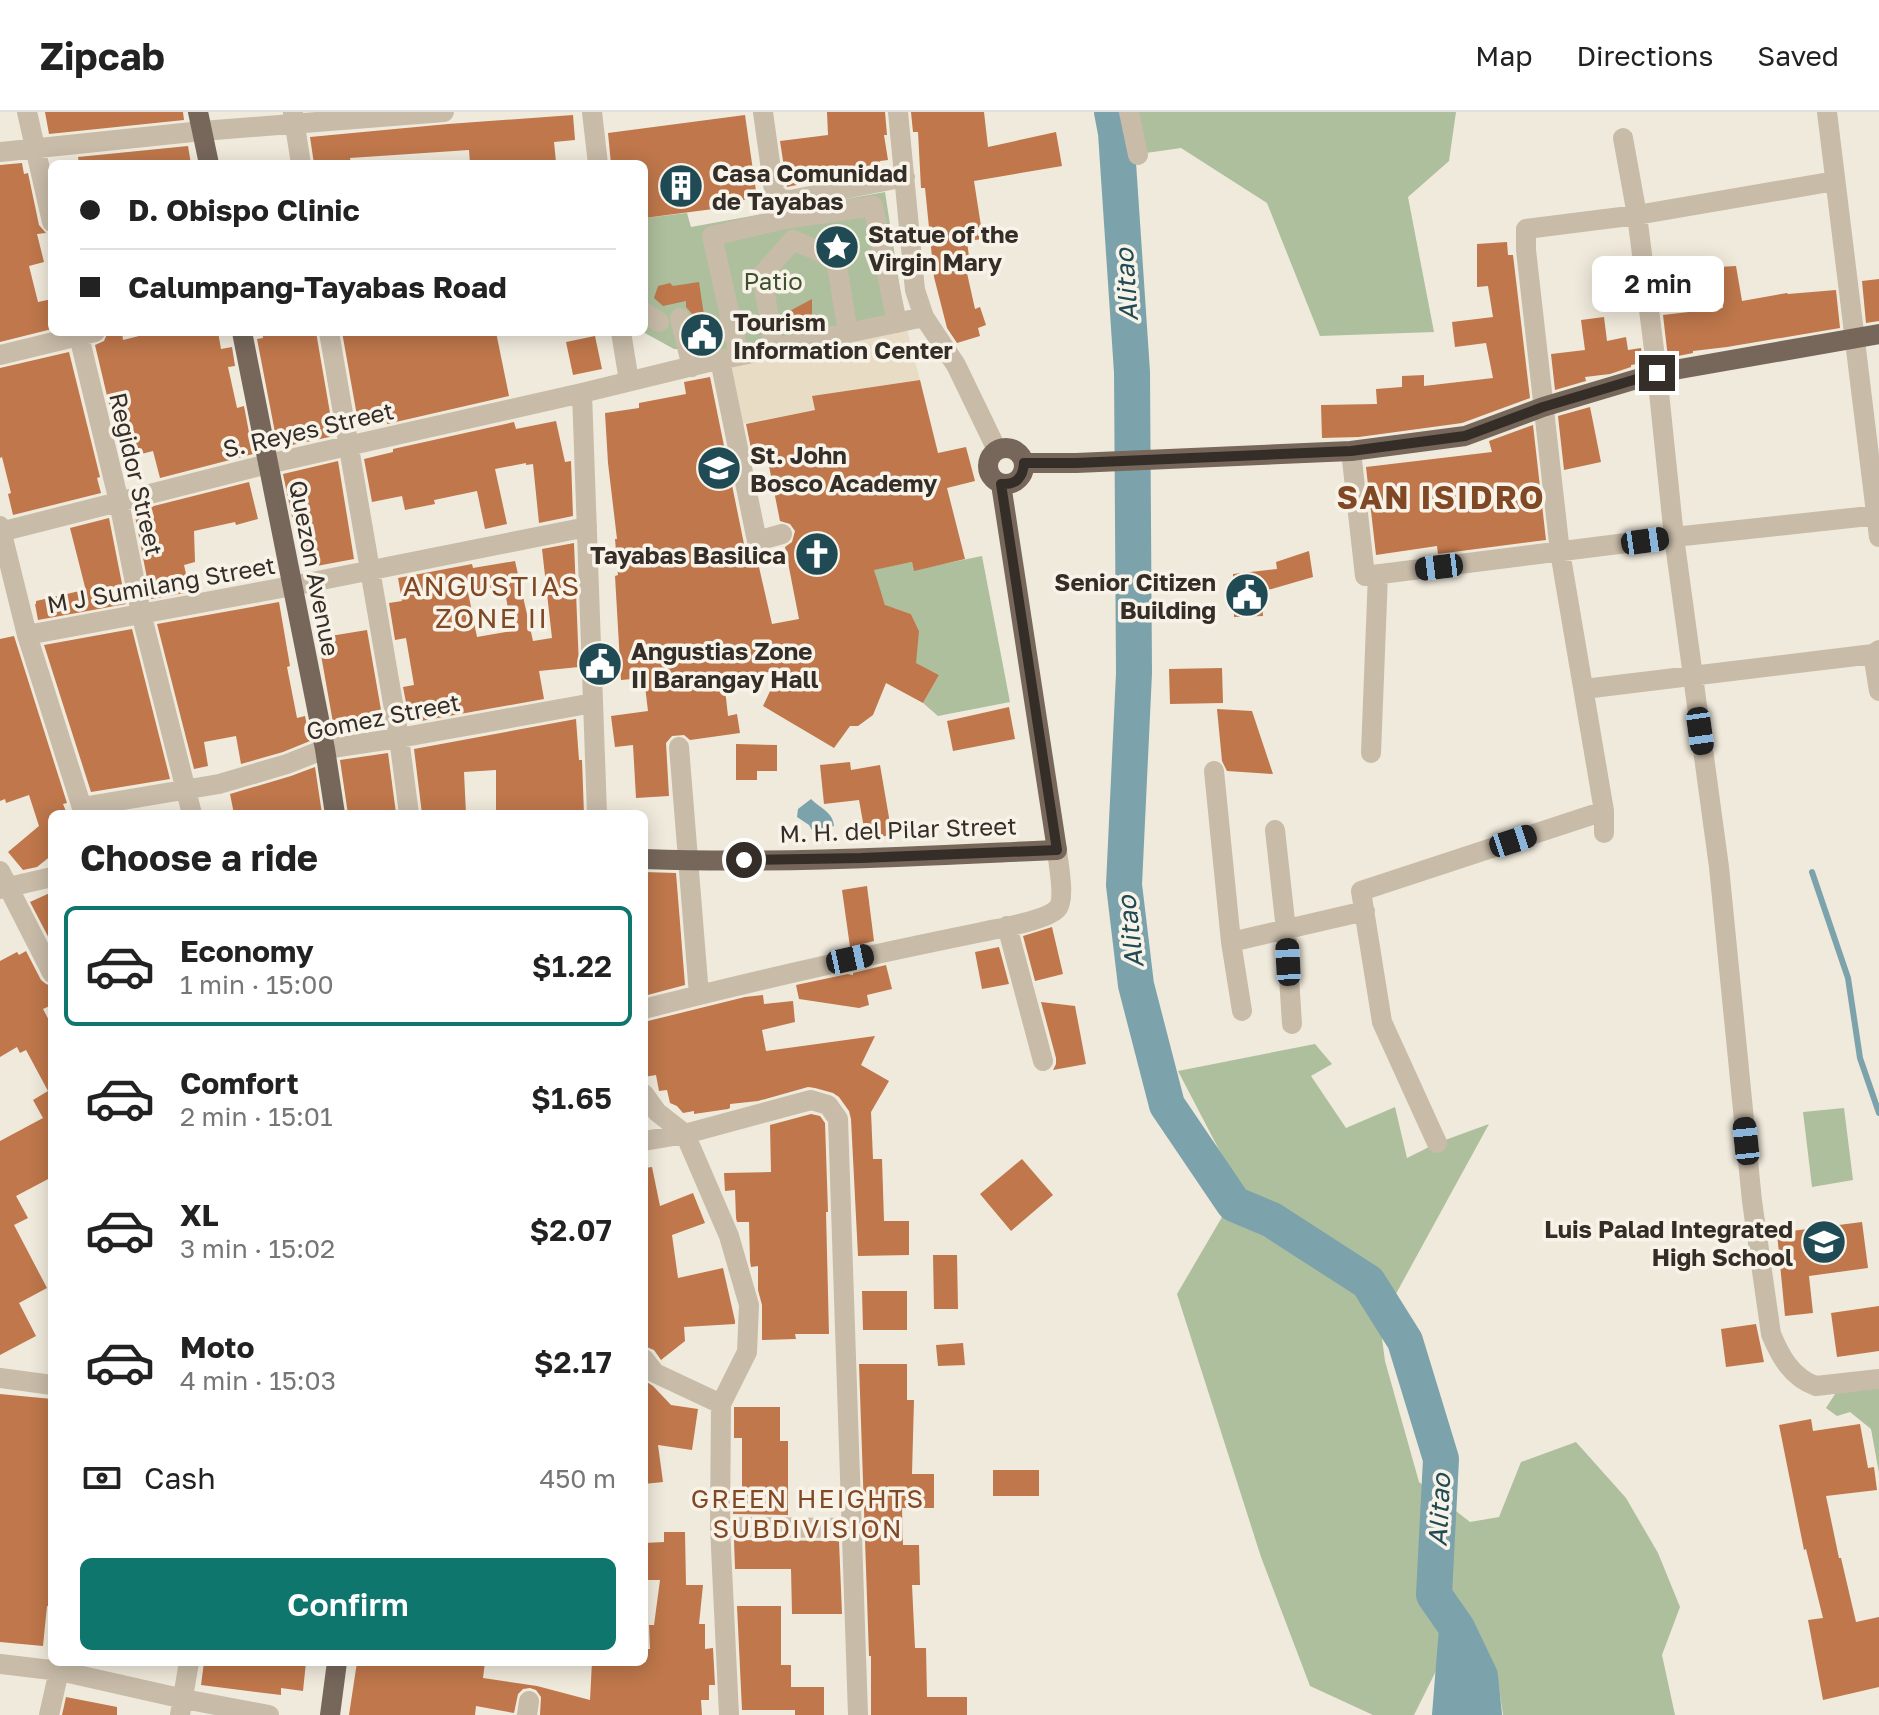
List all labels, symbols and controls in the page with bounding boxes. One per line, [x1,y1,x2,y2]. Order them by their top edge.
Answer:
text: Zipcab [40,33,165,78]
text: Map [1475,39,1532,72]
text: Directions [1576,39,1713,72]
text: Saved [1757,39,1839,72]
place label: Casa Comunidad de Tayabas [712,158,908,215]
building icon: Casa Comunidad de Tayabas [657,162,705,210]
text: D. Obispo Clinic [128,192,360,228]
place label: Statue of the Virgin Mary [868,219,1019,276]
place icon: Statue of the Virgin Mary [813,223,861,271]
water label: Alitao [1108,246,1144,322]
callout: 2 min [1591,257,1723,313]
park label: Patio [743,266,803,295]
text: 2 min [1624,268,1692,299]
text: Calumpang-Tayabas Road [128,269,507,305]
place label: Tourism Information Center [733,307,953,364]
public building icon: Tourism Information Center [678,311,726,359]
route end [1639,355,1675,391]
street label: Regidor Street [104,389,170,559]
street label: S. Reyes Street [220,395,396,463]
place label: St. John Bosco Academy [750,440,938,497]
school or university icon: St. John Bosco Academy [695,444,743,492]
street label: Quezon Avenue [284,478,346,658]
district label: SAN ISIDRO [1336,478,1546,516]
car [1620,526,1670,556]
church icon: Tayabas Basilica [793,530,841,578]
place label: Tayabas Basilica [590,540,786,569]
street label: M J Sumilang Street [45,550,277,618]
car [1414,552,1464,582]
place label: Senior Citizen Building [1054,567,1216,624]
district label: ANGUSTIAS ZONE II [403,569,581,634]
public building icon: Senior Citizen Building [1223,571,1271,619]
place label: Angustias Zone II Barangay Hall [631,636,819,693]
public building icon: Angustias Zone II Barangay Hall [576,640,624,688]
street label: Gomez Street [304,687,462,745]
car [1685,706,1715,756]
street label: M. H. del Pilar Street [779,810,1017,848]
car [1486,822,1540,860]
text: Choose a ride [80,836,318,879]
route start [726,842,762,878]
water label: Alitao [1110,893,1150,970]
icon: car [84,930,156,1002]
text: Economy [180,933,314,969]
car [1275,937,1301,987]
car [824,942,876,976]
text: $1.22 [532,948,612,984]
text: 1 min · 15:00 [180,969,334,1000]
icon: car [84,1062,156,1134]
text: Comfort [180,1065,299,1101]
text: $1.65 [531,1080,612,1116]
text: 2 min · 15:01 [180,1101,333,1132]
car [1732,1116,1760,1166]
icon: car [84,1194,156,1266]
text: XL [180,1197,219,1233]
text: $2.07 [530,1212,612,1248]
place label: Luis Palad Integrated High School [1544,1214,1793,1271]
school or university icon: Luis Palad Integrated High School [1800,1218,1848,1266]
text: 3 min · 15:02 [180,1233,335,1264]
icon: car [84,1326,156,1398]
text: Moto [180,1329,255,1365]
text: $2.17 [534,1344,612,1380]
text: 4 min · 15:03 [180,1365,336,1396]
icon: cash [80,1456,124,1500]
text: Cash [144,1460,216,1496]
text: 450 m [539,1463,616,1494]
water label: Alitao [1422,1471,1456,1547]
district label: GREEN HEIGHTS SUBDIVISION [691,1483,925,1544]
button: Confirm [80,1558,616,1650]

